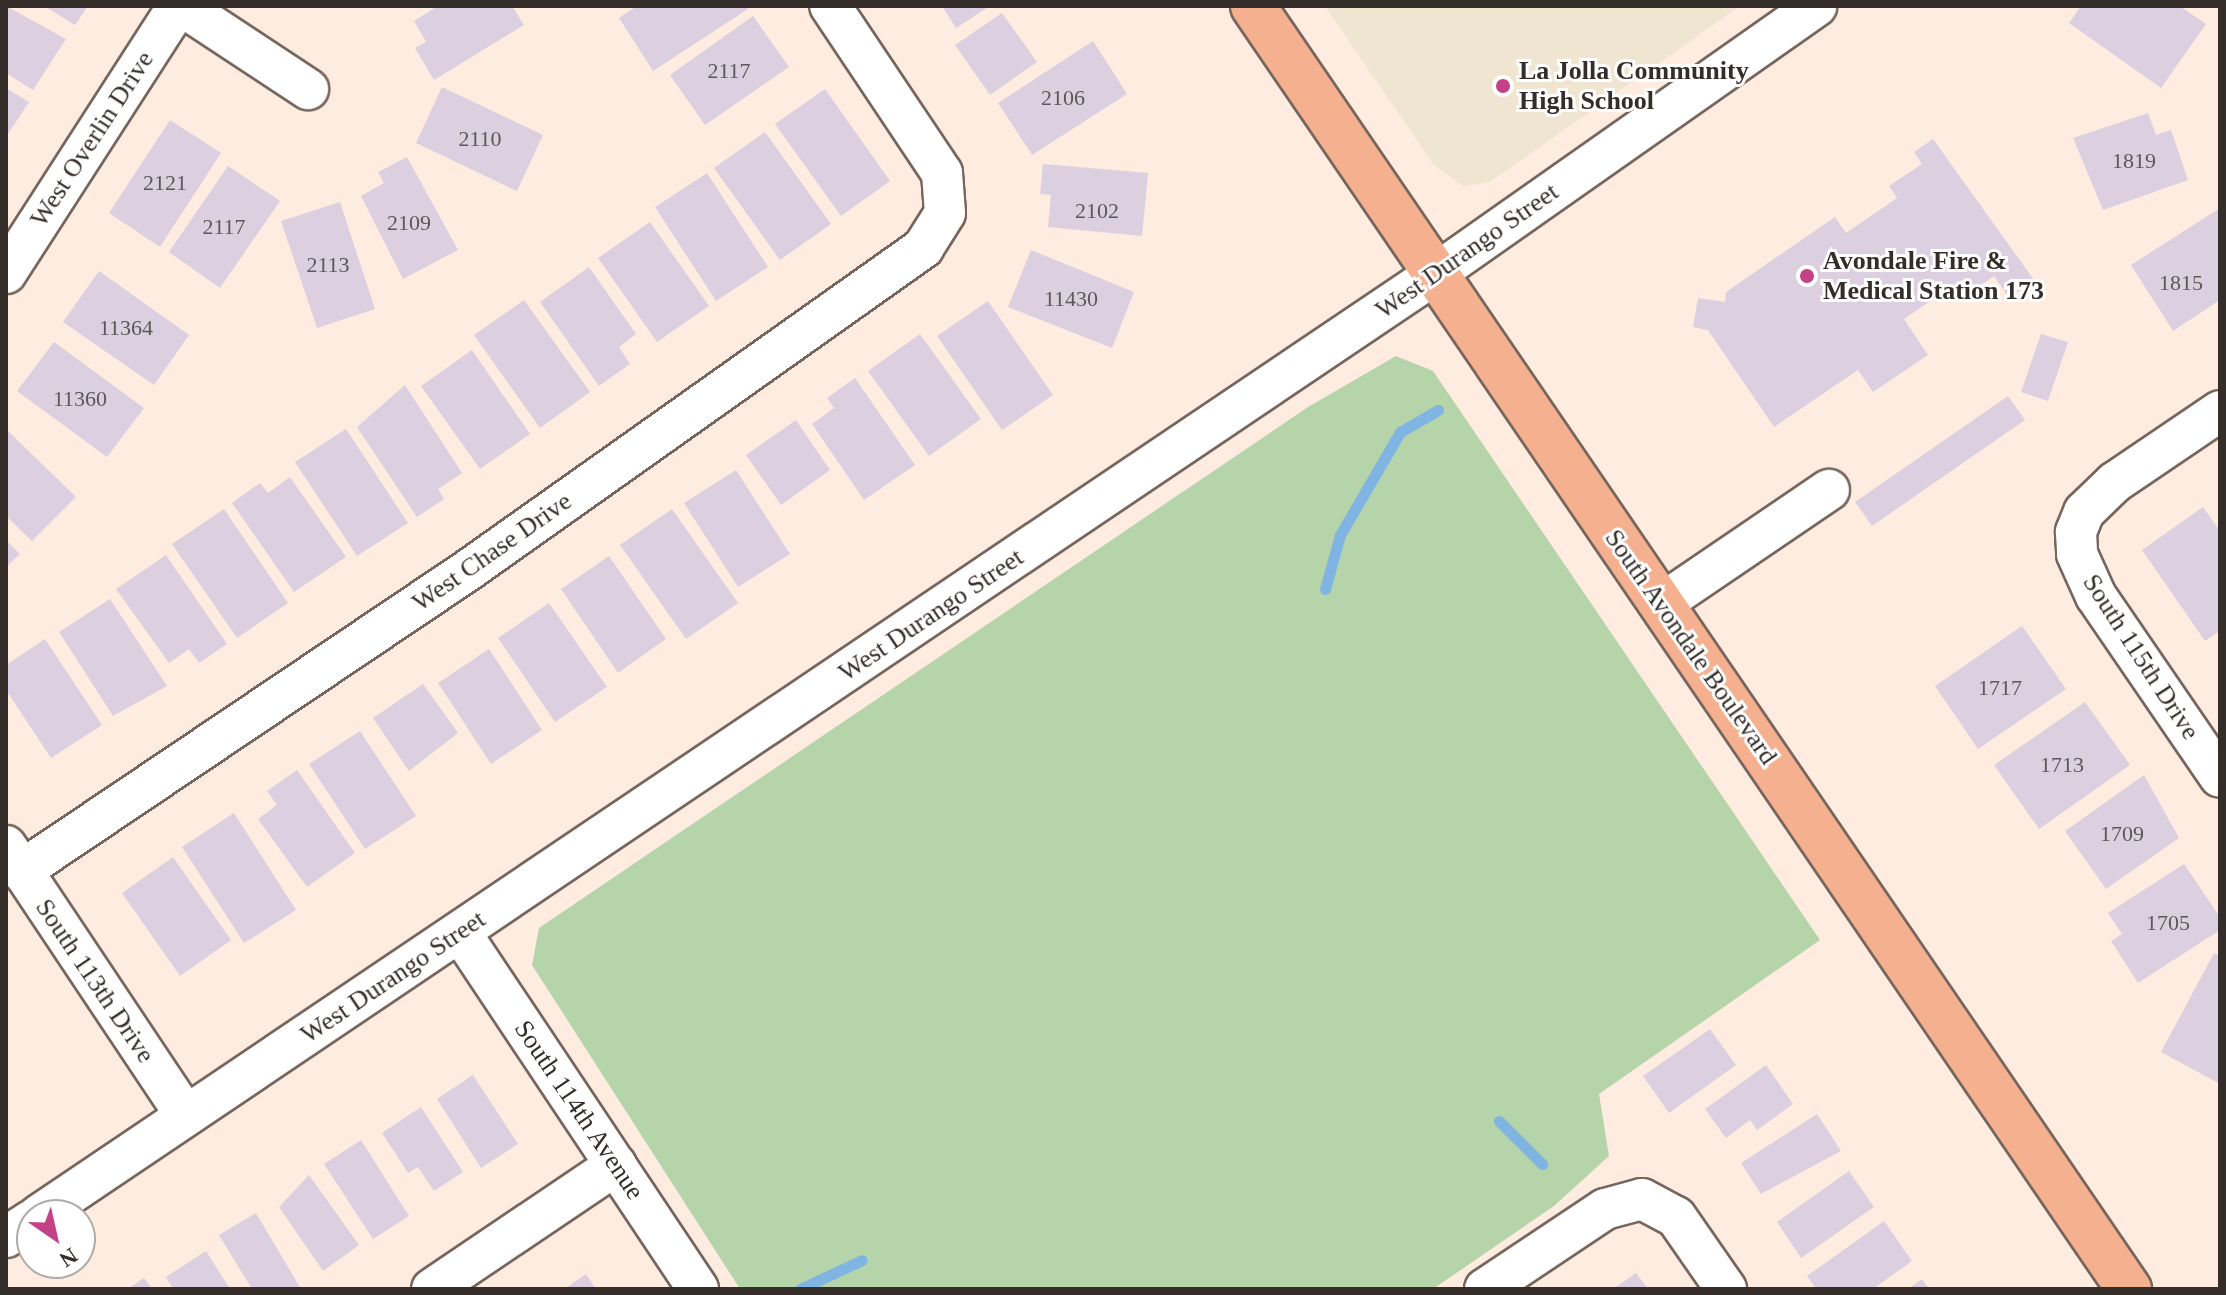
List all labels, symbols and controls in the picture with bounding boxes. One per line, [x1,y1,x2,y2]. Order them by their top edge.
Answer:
street label: West Overlin Drive [24,45,160,233]
place label: La Jolla Community High School [1519,55,1749,116]
house number: 2117 [707,58,751,84]
marker: La Jolla Community High School [1494,77,1512,95]
house number: 2106 [1041,85,1085,111]
house number: 2110 [458,126,502,152]
house number: 1819 [2112,148,2156,174]
house number: 2121 [143,170,187,196]
street label: West Durango Street [1370,176,1564,326]
house number: 2102 [1075,198,1119,224]
house number: 2109 [387,210,431,236]
house number: 2117 [202,214,246,240]
place label: Avondale Fire & Medical Station 173 [1823,245,2044,306]
house number: 2113 [306,252,350,278]
marker: Avondale Fire & Medical Station 173 [1798,267,1816,285]
house number: 1815 [2159,270,2203,296]
house number: 11430 [1044,286,1098,312]
house number: 11364 [99,315,153,341]
house number: 11360 [53,386,107,412]
street label: West Chase Drive [406,486,578,618]
street label: South Avondale Boulevard [1598,523,1784,771]
street label: West Durango Street [833,542,1029,688]
street label: South 115th Drive [2076,568,2206,746]
house number: 1717 [1978,675,2022,701]
house number: 1713 [2040,752,2084,778]
house number: 1709 [2100,821,2144,847]
street label: South 113th Drive [29,893,161,1069]
street label: West Durango Street [295,904,491,1050]
house number: 1705 [2146,910,2190,936]
street label: South 114th Avenue [507,1014,651,1206]
north arrow [16,1199,96,1279]
text: N [55,1243,82,1272]

